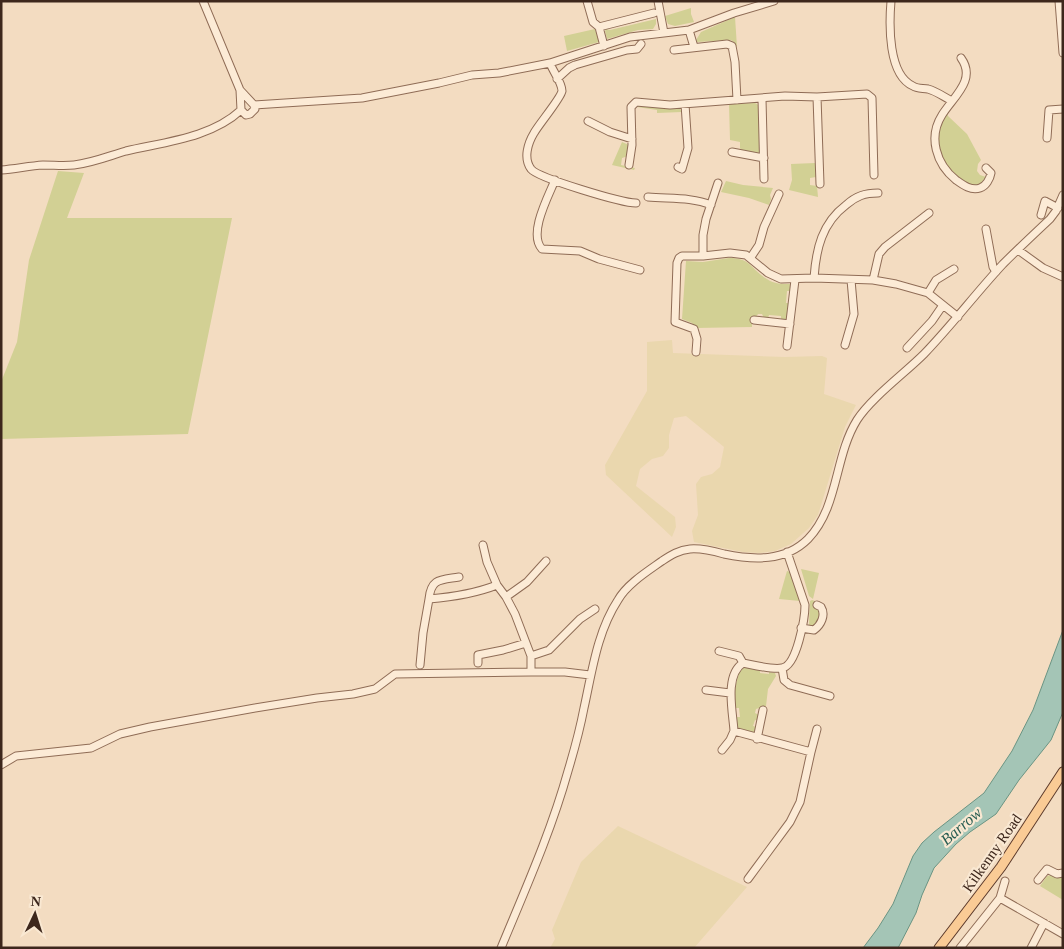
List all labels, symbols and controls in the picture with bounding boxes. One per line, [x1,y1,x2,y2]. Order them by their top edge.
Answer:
water label: Barrow [937,804,985,848]
street label: Kilkenny Road [959,811,1025,895]
north arrow [10,889,60,939]
text: N [30,894,41,909]

